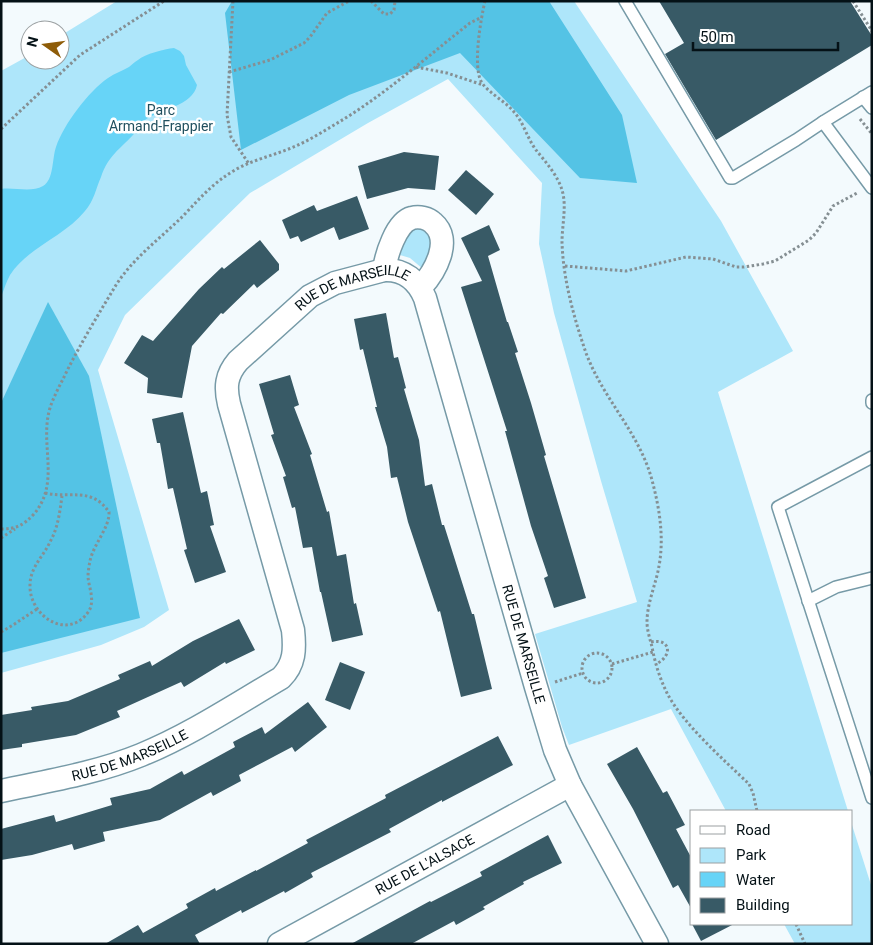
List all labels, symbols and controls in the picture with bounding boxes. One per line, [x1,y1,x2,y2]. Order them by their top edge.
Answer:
north arrow [20,20,70,70]
scale bar [693,20,838,52]
text: 50 m [700,28,734,46]
text: N [23,35,41,49]
park label: Parc Armand-Frappier [109,102,213,134]
street label: RUE DE MARSEILLE [292,262,413,314]
street label: RUE DE MARSEILLE [499,583,549,706]
street label: RUE DE MARSEILLE [70,726,191,784]
legend [690,810,853,925]
text: Road [736,821,770,839]
street label: RUE DE L'ALSACE [373,831,477,898]
text: Park [736,846,767,864]
text: Water [736,871,775,889]
text: Building [736,896,790,914]

